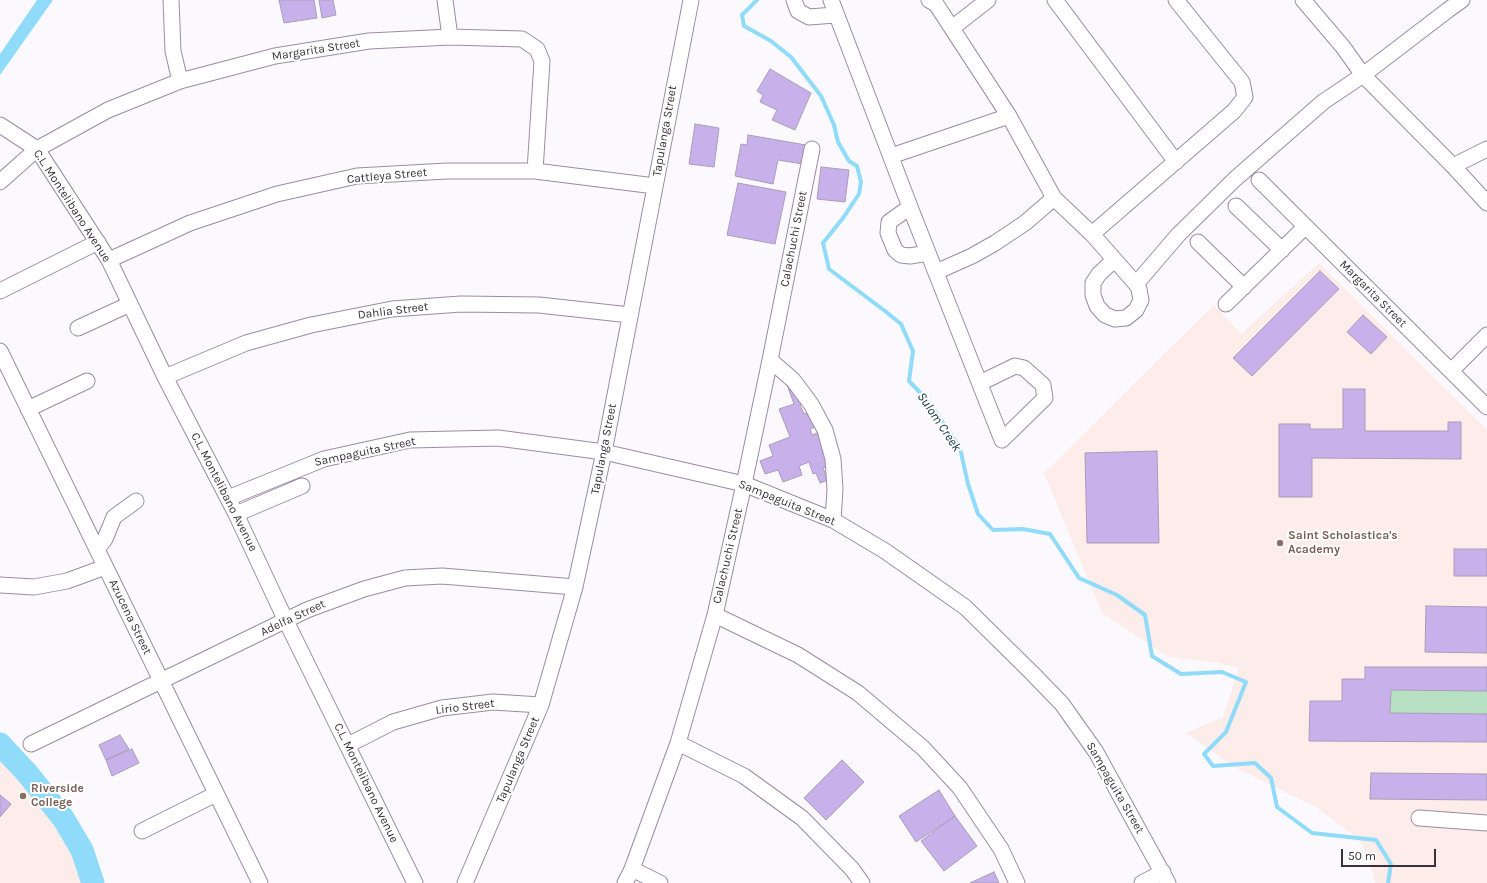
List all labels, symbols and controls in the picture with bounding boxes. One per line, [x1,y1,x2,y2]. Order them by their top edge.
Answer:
street label: Margarita Street [271,36,361,64]
street label: Tapulanga Street [650,84,680,178]
street label: C.L. Montelibano Avenue [30,147,114,265]
street label: Cattleya Street [346,165,428,187]
street label: Calachuchi Street [778,190,810,288]
street label: Margarita Street [1336,257,1410,331]
street label: Dahlia Street [357,300,429,322]
water label: Sulom Creek [914,390,964,454]
street label: Tapulanga Street [588,402,620,496]
street label: C.L. Montelibano Avenue [188,430,260,554]
street label: Sampaguita Street [313,434,417,470]
street label: Sampaguita Street [736,477,838,529]
street label: Calachuchi Street [710,507,746,605]
place label: Saint Scholastica's Academy [1288,529,1398,557]
marker: Saint Scholastica's Academy [1275,538,1285,548]
street label: Azucena Street [106,577,154,657]
street label: Adelfa Street [258,597,328,639]
street label: Lirio Street [435,696,495,718]
street label: Tapulanga Street [493,715,543,805]
street label: C.L. Montelibano Avenue [331,721,401,845]
street label: Sampaguita Street [1083,740,1147,836]
place label: Riverside College [31,782,84,810]
marker: Riverside College [18,791,28,801]
scale bar [1343,841,1438,867]
text: 50 m [1348,849,1376,863]

